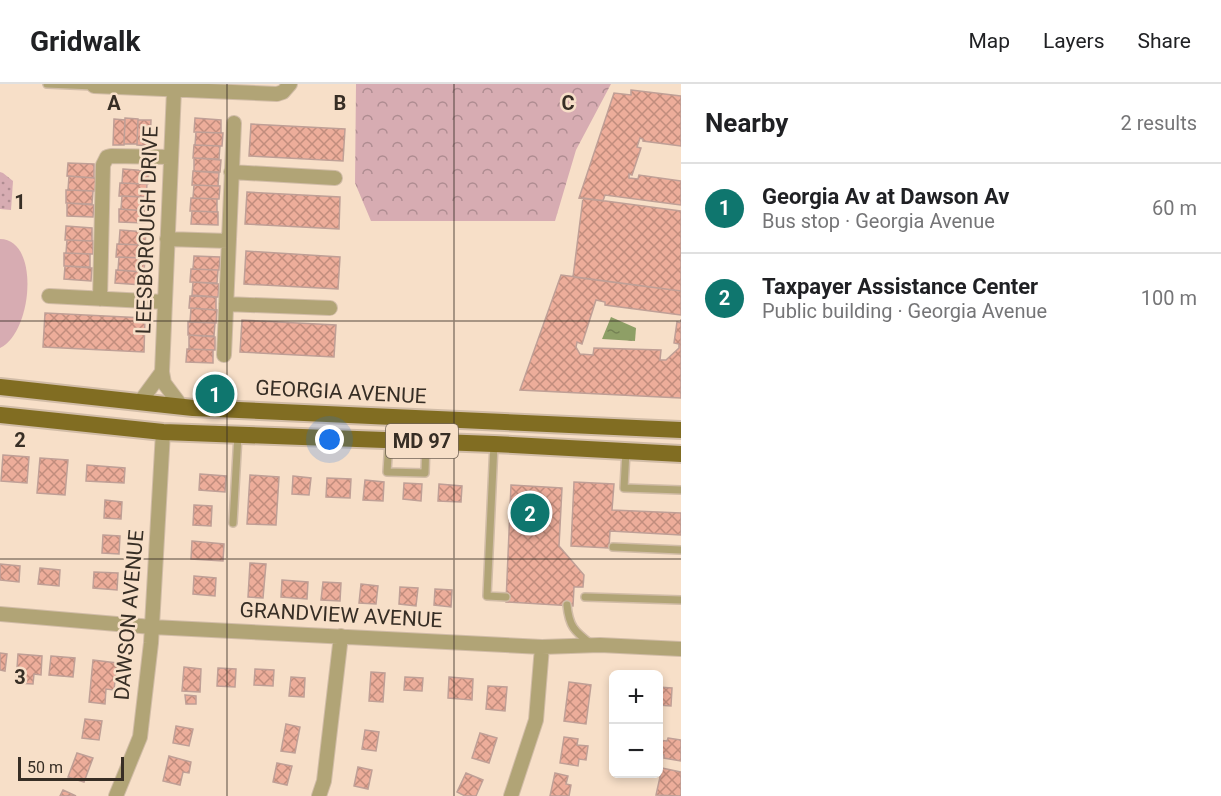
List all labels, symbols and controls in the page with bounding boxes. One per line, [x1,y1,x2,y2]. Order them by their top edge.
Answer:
text: Gridwalk [30,25,140,58]
text: Map [968,29,1010,53]
text: Layers [1043,29,1104,53]
text: Share [1137,29,1191,53]
text: A [107,91,121,115]
text: B [334,91,346,115]
text: C [561,91,575,115]
text: Nearby [705,108,788,138]
text: 2 results [1121,111,1197,135]
street label: LEESBOROUGH DRIVE [131,125,163,335]
text: Georgia Av at Dawson Av [762,184,1009,209]
text: 1 [14,190,26,214]
text: 1 [719,196,730,220]
text: 60 m [1152,196,1197,220]
text: Bus stop · Georgia Avenue [762,209,995,233]
text: Taxpayer Assistance Center [762,274,1038,299]
text: 2 [719,286,730,310]
text: 100 m [1141,286,1197,310]
text: Public building · Georgia Avenue [762,299,1047,323]
pin: 1 [196,372,234,416]
street label: GEORGIA AVENUE [255,376,427,408]
road number: MD 97 [386,424,458,458]
your location [315,425,344,454]
text: 2 [14,428,26,452]
pin: 2 [510,490,550,536]
street label: DAWSON AVENUE [110,529,148,701]
street label: GRANDVIEW AVENUE [239,598,443,632]
text: 3 [14,665,26,689]
map controls [609,670,663,778]
button: + [609,670,663,724]
button: − [609,724,663,778]
scale bar [18,754,124,782]
text: 50 m [27,758,63,777]

